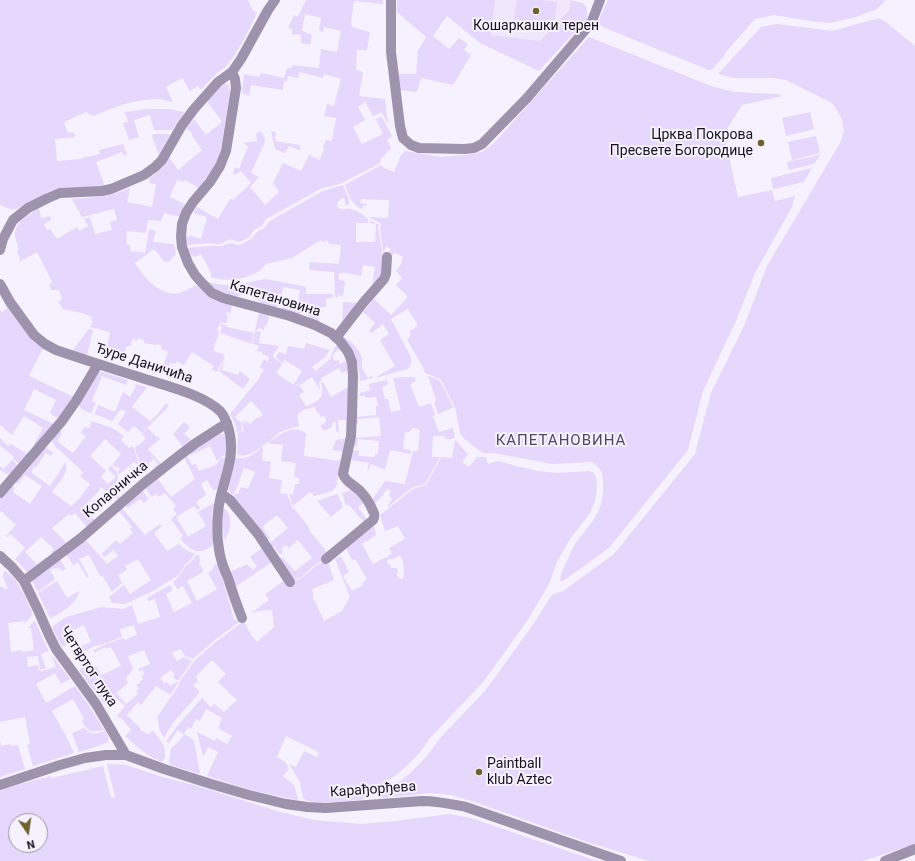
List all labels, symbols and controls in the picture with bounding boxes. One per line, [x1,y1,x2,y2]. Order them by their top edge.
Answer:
marker: Кошаркашки терен [531,6,541,16]
place label: Кошаркашки терен [473,18,599,34]
place label: Црква Покрова Пресвете Богородице [610,127,753,160]
marker: Црква Покрова Пресвете Богородице [756,138,766,148]
street label: Капетановина [228,277,322,321]
street label: Ђуре Даничића [93,340,195,388]
district label: КАПЕТАНОВИНА [496,432,626,450]
street label: Копаоничка [80,458,152,522]
street label: Четвртог пука [56,624,120,710]
place label: Paintball klub Aztec [487,756,552,788]
marker: Paintball klub Aztec [474,767,484,777]
street label: Карађорђева [329,779,417,801]
north arrow [8,813,48,853]
text: N [25,837,36,851]

